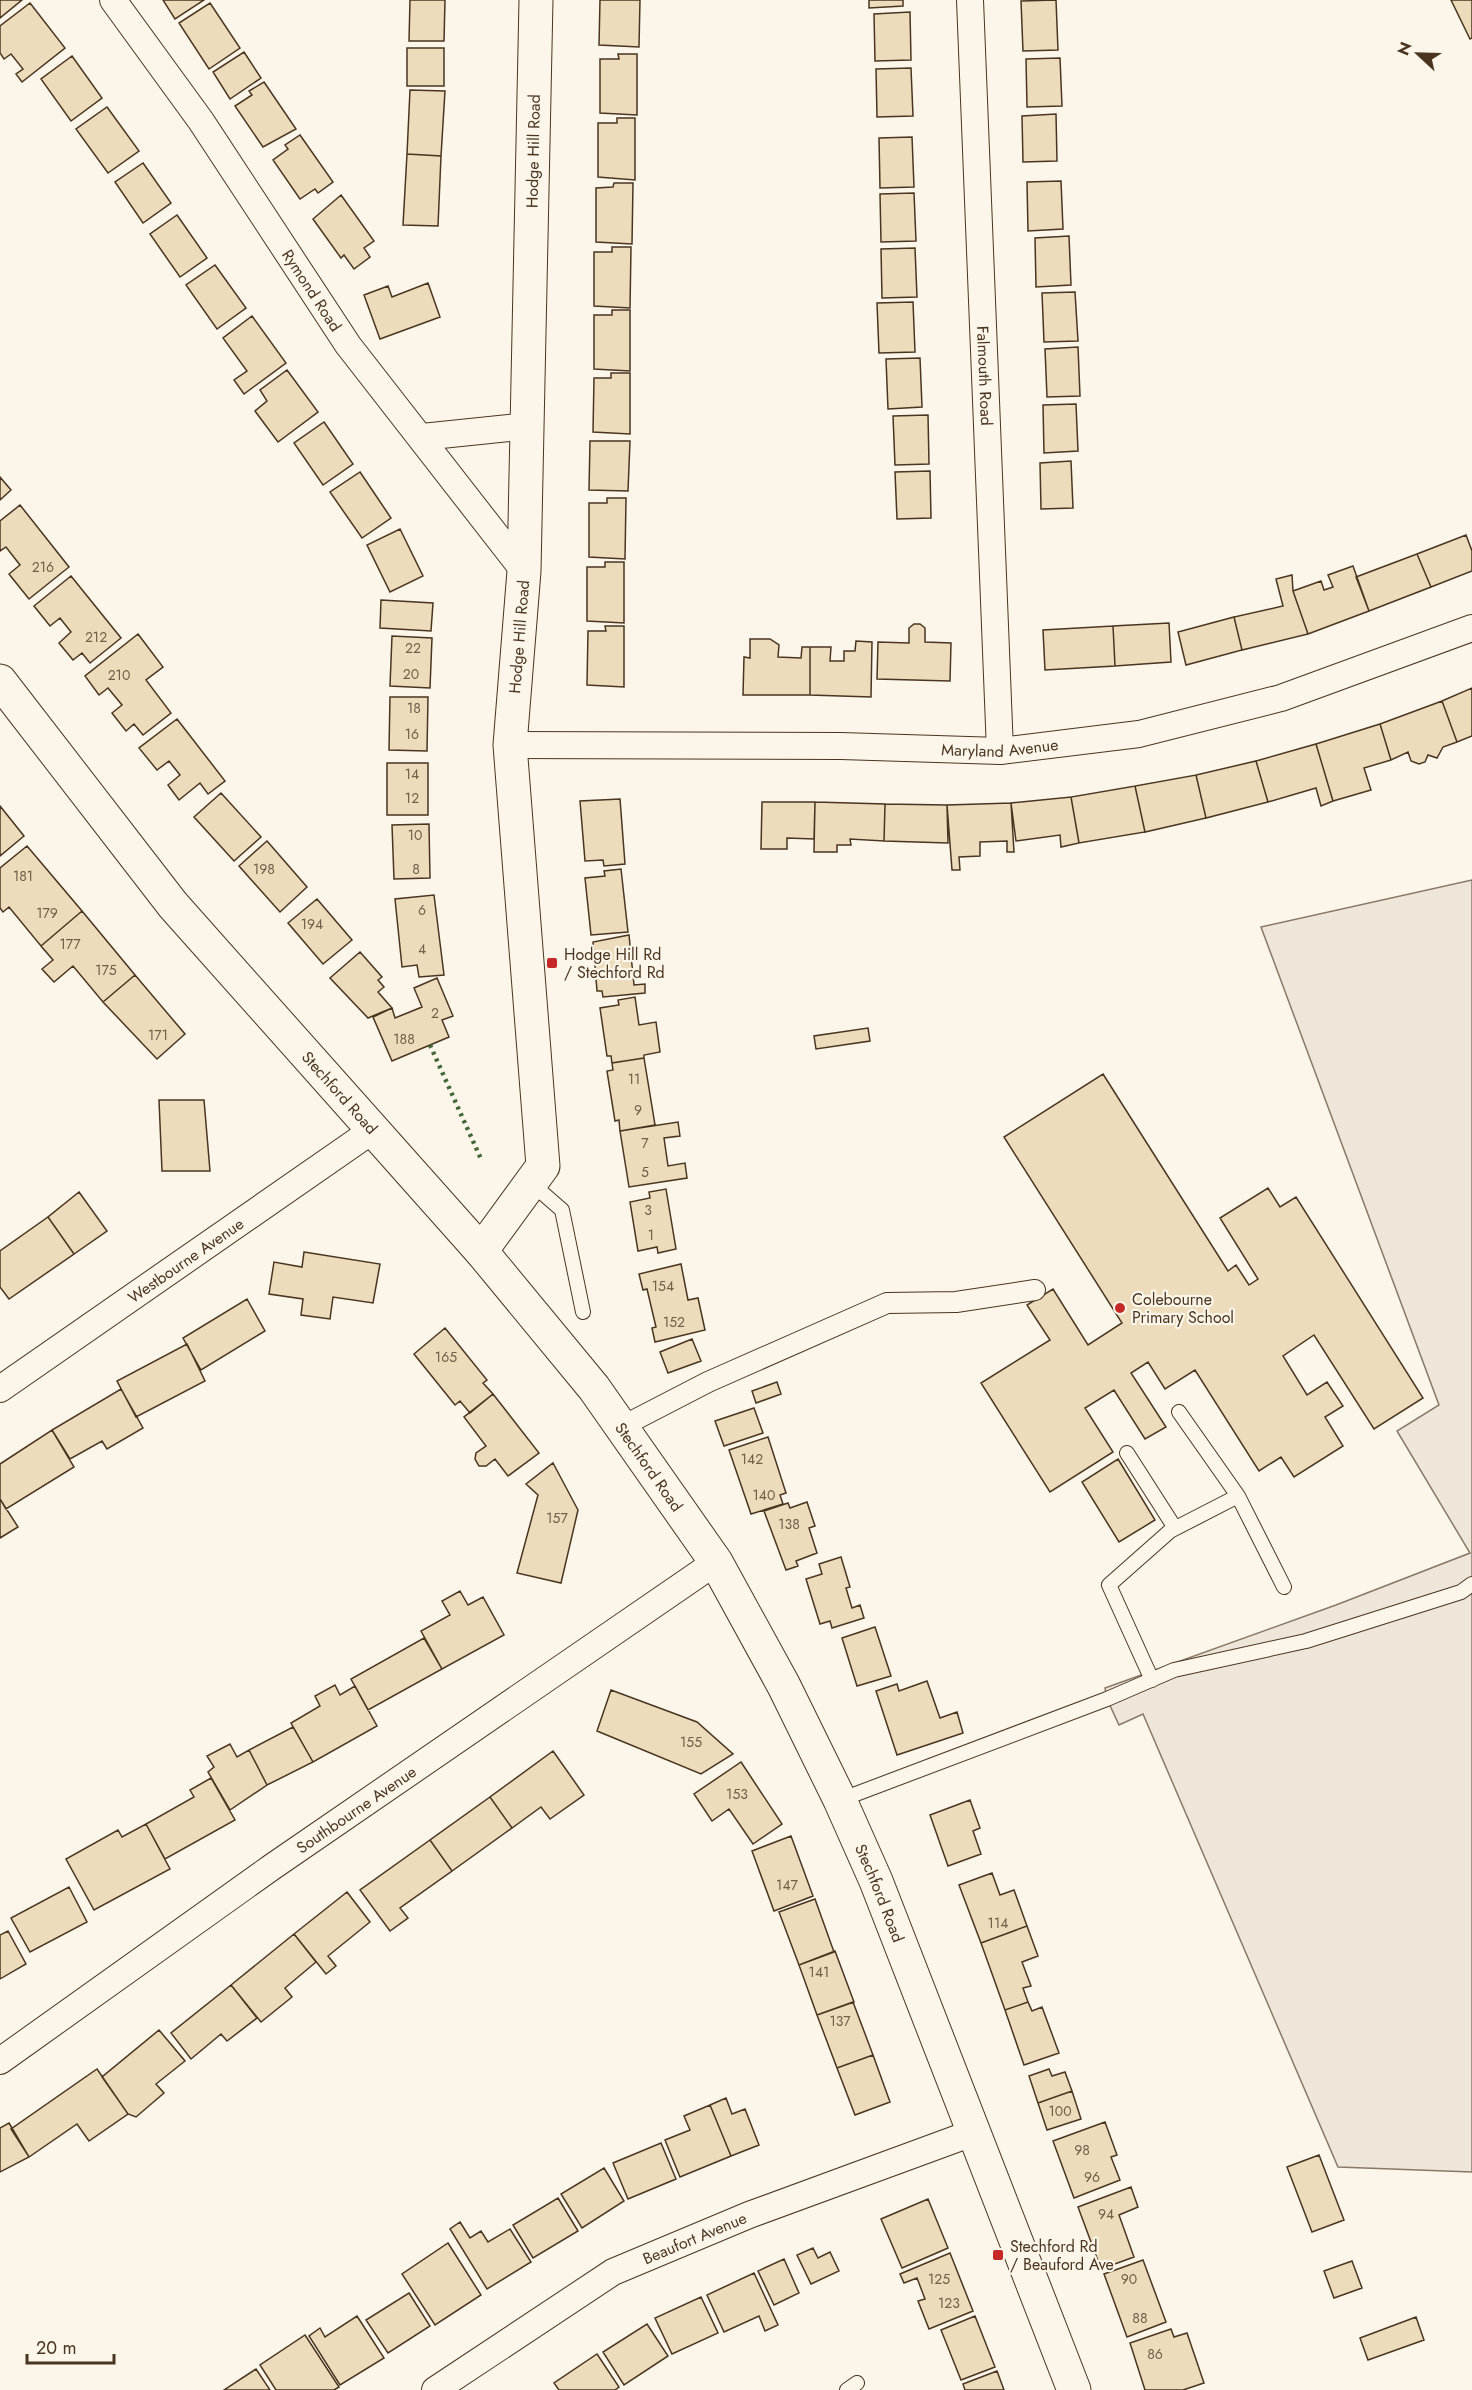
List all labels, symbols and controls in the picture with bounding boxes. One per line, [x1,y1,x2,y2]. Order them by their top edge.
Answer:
north arrow [1388,24,1448,84]
text: N [1392,38,1418,59]
street label: Hodge Hill Road [520,94,546,208]
street label: Rymond Road [277,245,347,336]
street label: Falmouth Road [972,325,998,426]
house number: 216 [32,557,54,577]
street label: Hodge Hill Road [503,579,535,695]
house number: 212 [85,627,107,647]
house number: 22 [405,638,421,658]
house number: 20 [403,664,419,684]
house number: 210 [108,665,130,685]
house number: 18 [407,698,421,718]
house number: 16 [405,724,419,744]
street label: Maryland Avenue [941,732,1060,763]
house number: 14 [405,764,419,784]
house number: 12 [405,788,419,808]
house number: 10 [408,825,422,845]
house number: 198 [253,859,275,879]
house number: 8 [412,859,420,879]
house number: 181 [13,866,33,886]
house number: 6 [418,900,426,920]
house number: 179 [36,903,58,923]
house number: 194 [301,914,323,934]
house number: 177 [60,934,81,954]
house number: 4 [418,939,426,959]
place label: Hodge Hill Rd / Stechford Rd [564,943,665,984]
marker: Hodge Hill Rd / Stechford Rd [545,956,559,970]
house number: 175 [95,960,117,980]
house number: 2 [431,1003,439,1023]
house number: 171 [148,1025,168,1045]
house number: 188 [393,1029,415,1049]
street label: Stechford Road [297,1046,383,1139]
house number: 11 [628,1069,640,1089]
house number: 9 [634,1100,642,1120]
house number: 7 [641,1133,649,1153]
house number: 5 [641,1162,649,1182]
house number: 3 [644,1200,652,1220]
street label: Westbourne Avenue [123,1212,248,1308]
house number: 1 [648,1225,654,1245]
house number: 154 [652,1276,674,1296]
place label: Colebourne Primary School [1132,1288,1234,1329]
marker: Colebourne Primary School [1113,1301,1127,1315]
house number: 152 [663,1312,685,1332]
house number: 165 [435,1347,457,1367]
street label: Stechford Road [610,1417,689,1516]
house number: 142 [741,1449,763,1469]
house number: 140 [753,1485,775,1505]
house number: 157 [546,1508,568,1528]
house number: 138 [778,1514,800,1534]
house number: 155 [680,1732,702,1752]
street label: Southbourne Avenue [291,1760,421,1859]
house number: 153 [726,1784,748,1804]
street label: Stechford Road [849,1840,910,1945]
house number: 147 [776,1875,799,1895]
house number: 114 [988,1913,1008,1933]
house number: 141 [809,1962,829,1982]
house number: 137 [829,2011,851,2031]
house number: 100 [1048,2101,1072,2121]
house number: 98 [1074,2140,1090,2160]
house number: 96 [1084,2167,1100,2187]
house number: 94 [1098,2204,1114,2224]
street label: Beaufort Avenue [639,2206,750,2270]
place label: Stechford Rd / Beauford Ave [1010,2235,1114,2276]
marker: Stechford Rd / Beauford Ave [991,2248,1005,2262]
house number: 125 [928,2269,950,2289]
house number: 90 [1121,2269,1137,2289]
house number: 123 [938,2293,960,2313]
house number: 88 [1132,2308,1148,2328]
scale bar [27,2327,114,2365]
text: 20 m [36,2335,76,2361]
house number: 86 [1147,2344,1163,2364]

